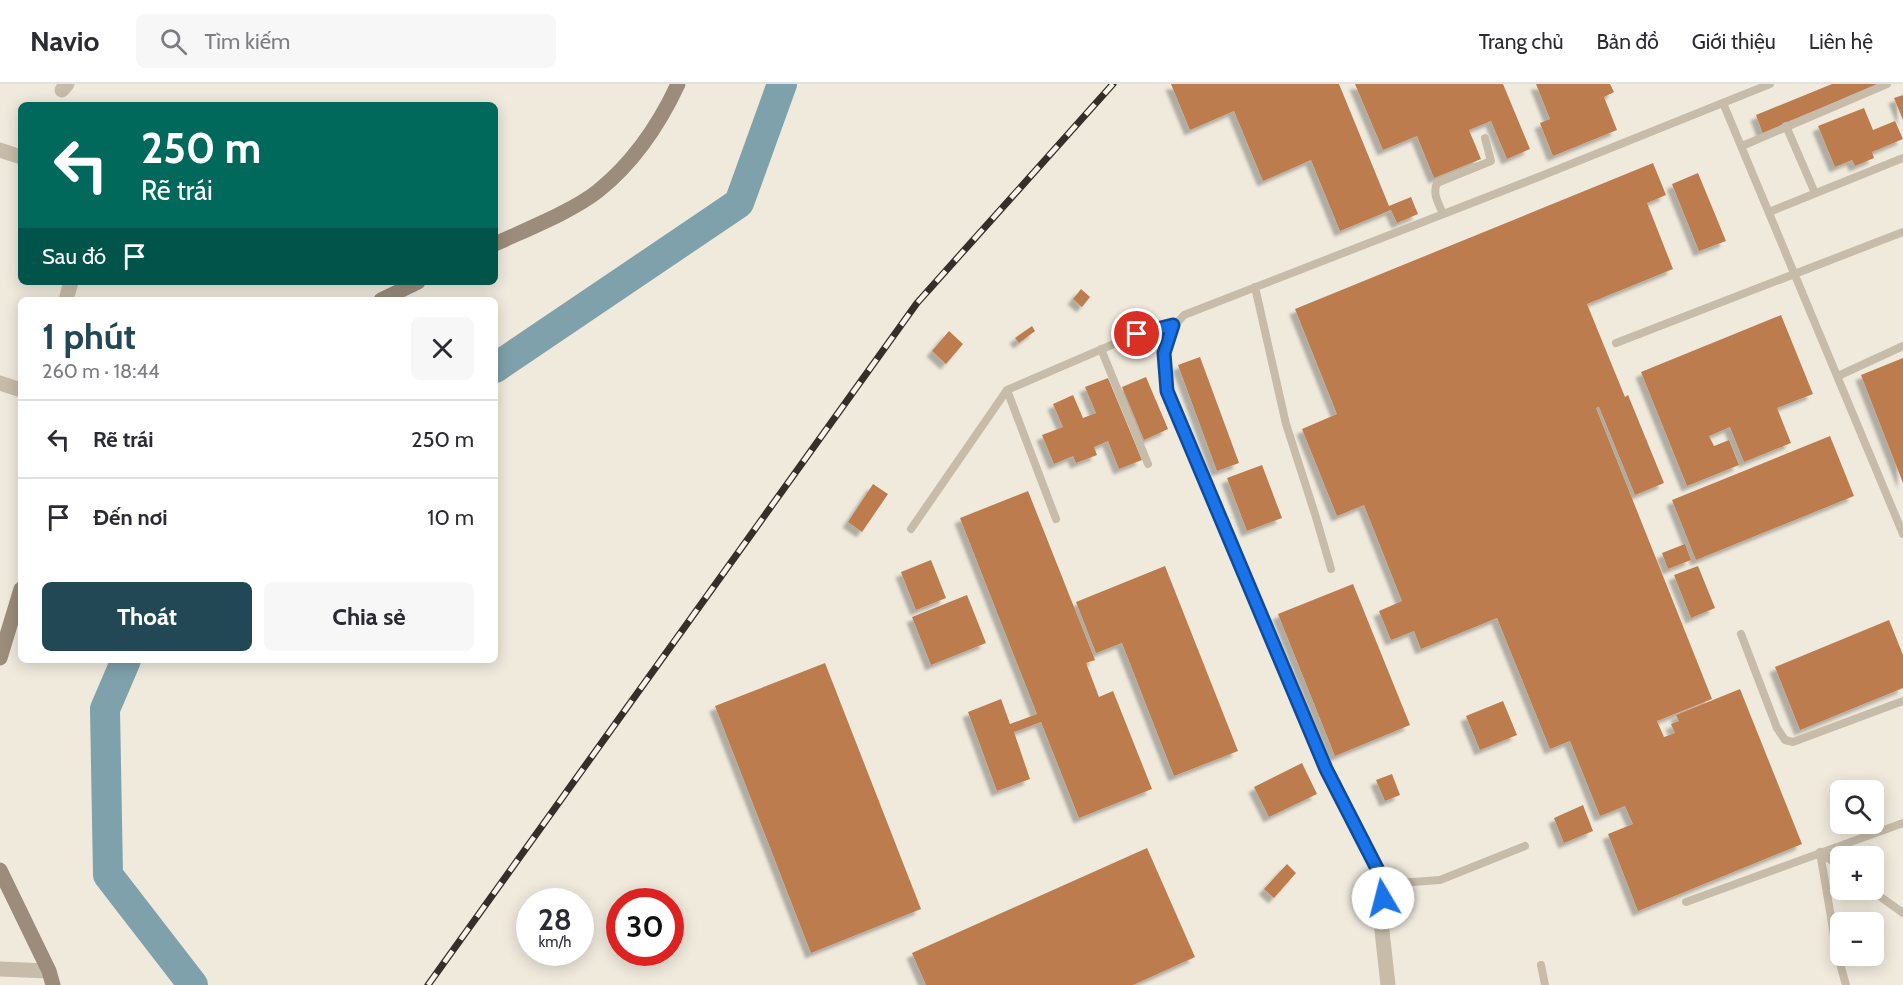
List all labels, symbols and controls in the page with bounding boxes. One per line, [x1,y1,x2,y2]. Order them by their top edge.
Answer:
search box [136,14,556,68]
text: Navio [30,24,100,58]
icon: search [157,25,190,58]
text: Tìm kiếm [205,28,290,55]
text: Trang chủ [1479,29,1564,54]
text: Bản đồ [1597,29,1659,54]
text: Giới thiệu [1692,29,1776,54]
text: Liên hệ [1809,29,1873,54]
text: 250 m [141,122,261,174]
icon: left [42,126,120,204]
text: Rẽ trái [141,174,213,207]
icon: arrive [118,240,151,273]
text: Sau đó [42,243,106,270]
pin [1111,308,1162,359]
text: 1 phút [42,314,136,358]
button: close [411,317,474,380]
icon: arrive [1120,317,1153,350]
text: 260 m · 18:44 [42,359,160,383]
icon: left [42,423,75,456]
text: Rẽ trái [93,426,154,453]
text: 250 m [411,426,474,453]
icon: arrive [42,501,75,534]
text: Đến nơi [93,504,167,531]
text: 10 m [427,504,474,531]
button: Thoát [42,582,252,651]
button: Chia sẻ [264,582,474,651]
map controls [1830,780,1884,966]
button: search [1830,780,1884,834]
button: + [1830,846,1884,900]
position arrow [1351,866,1415,930]
speed limit sign: 30 [606,888,684,966]
text: 28 [538,901,572,938]
button: − [1830,912,1884,966]
text: km/h [539,933,571,951]

